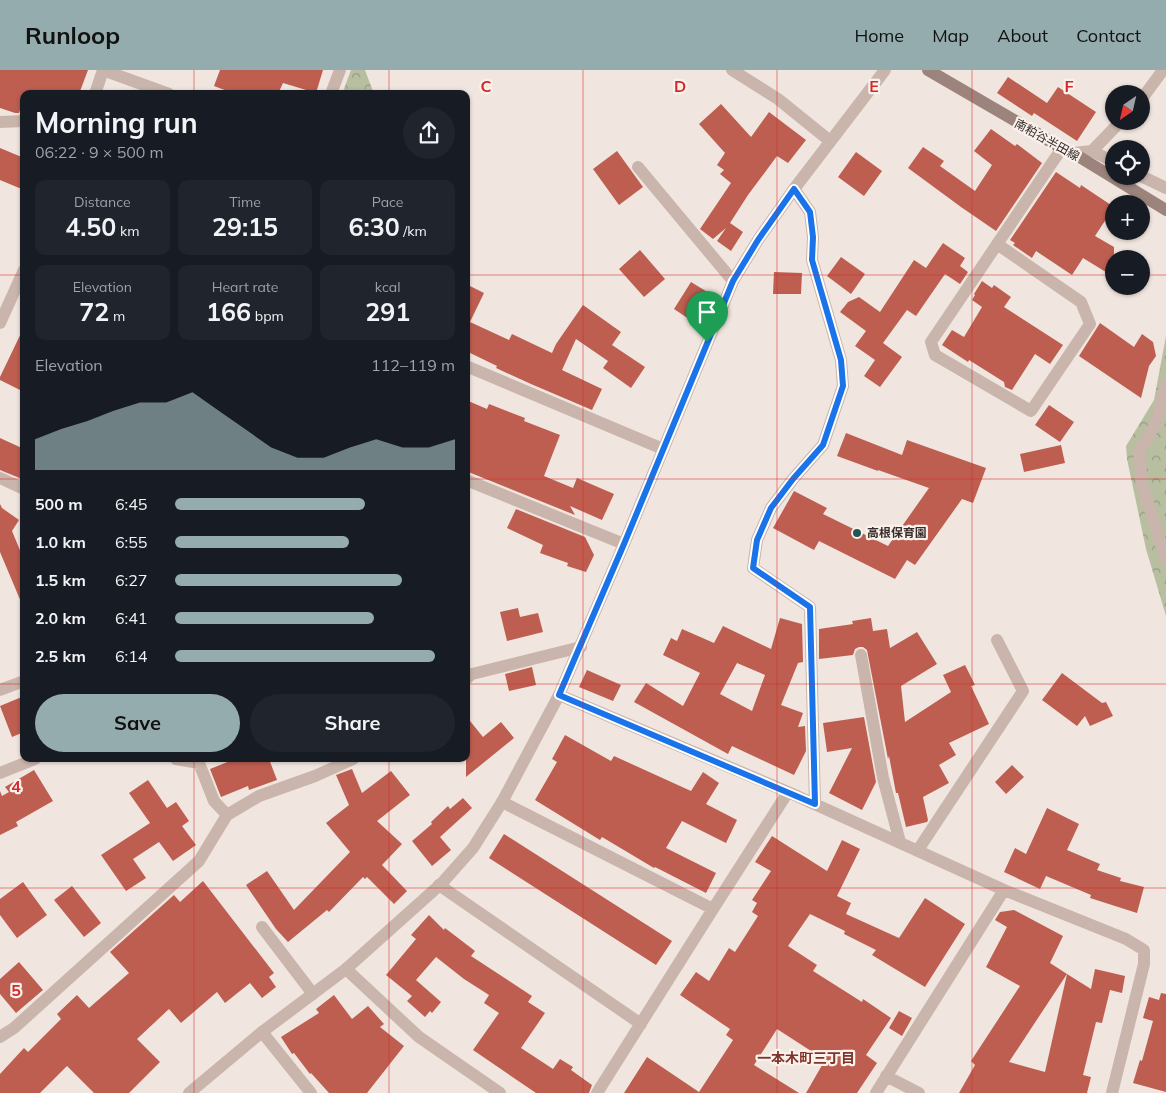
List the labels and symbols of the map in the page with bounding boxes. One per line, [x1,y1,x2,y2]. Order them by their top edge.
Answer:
text: C [481,76,492,96]
text: D [674,76,686,96]
text: E [869,76,879,96]
text: F [1064,76,1074,96]
north arrow [1105,85,1150,130]
street label: 南粕谷半田線 [1012,116,1082,164]
pin [686,291,728,342]
place label: 高根保育園 [867,525,927,540]
marker: 高根保育園 [851,527,863,539]
text: 4 [11,776,21,796]
text: 5 [11,980,21,1000]
district label: 一本木町三丁目 [757,1049,855,1067]

